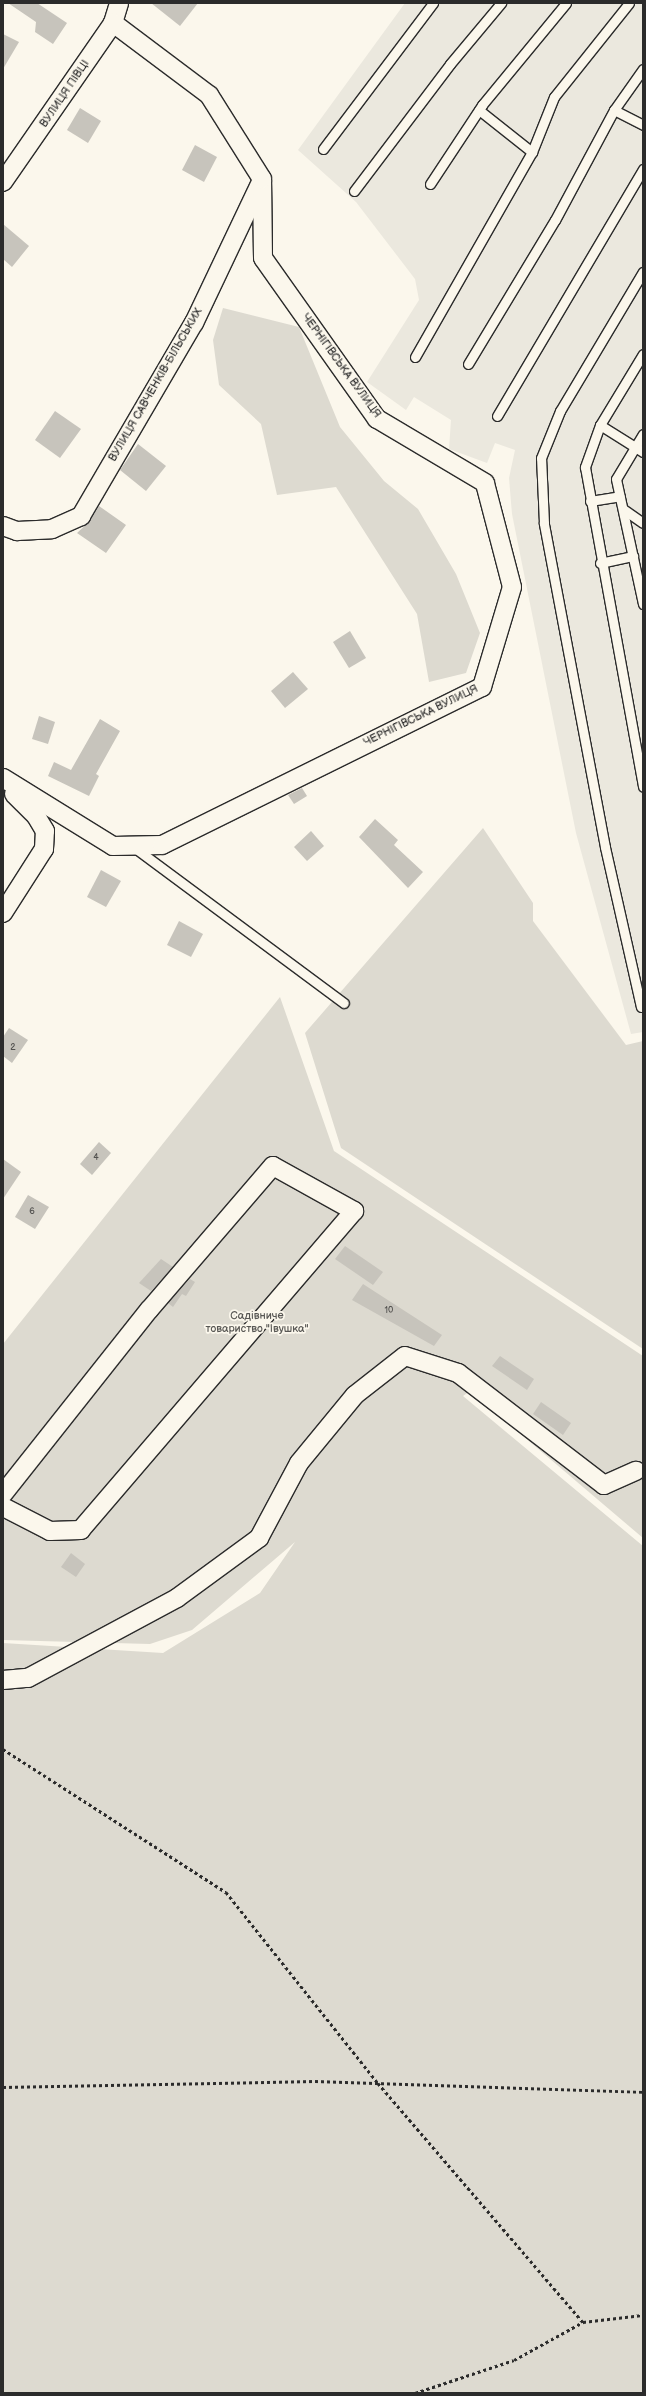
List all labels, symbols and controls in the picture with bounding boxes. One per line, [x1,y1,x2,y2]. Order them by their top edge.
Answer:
street label: ВУЛИЦЯ ПІВЦІ [38,58,92,130]
street label: ВУЛИЦЯ САВЧЕНКІВ-БІЛЬСЬКИХ [107,306,205,464]
street label: ЧЕРНІГІВСЬКА ВУЛИЦЯ [299,311,383,421]
street label: ЧЕРНІГІВСЬКА ВУЛИЦЯ [362,683,480,749]
house number: 2 [10,1043,16,1053]
house number: 4 [93,1153,99,1163]
house number: 6 [29,1207,35,1217]
house number: 10 [385,1306,393,1316]
park label: Садівниче товариство "Івушка" [205,1310,309,1336]

